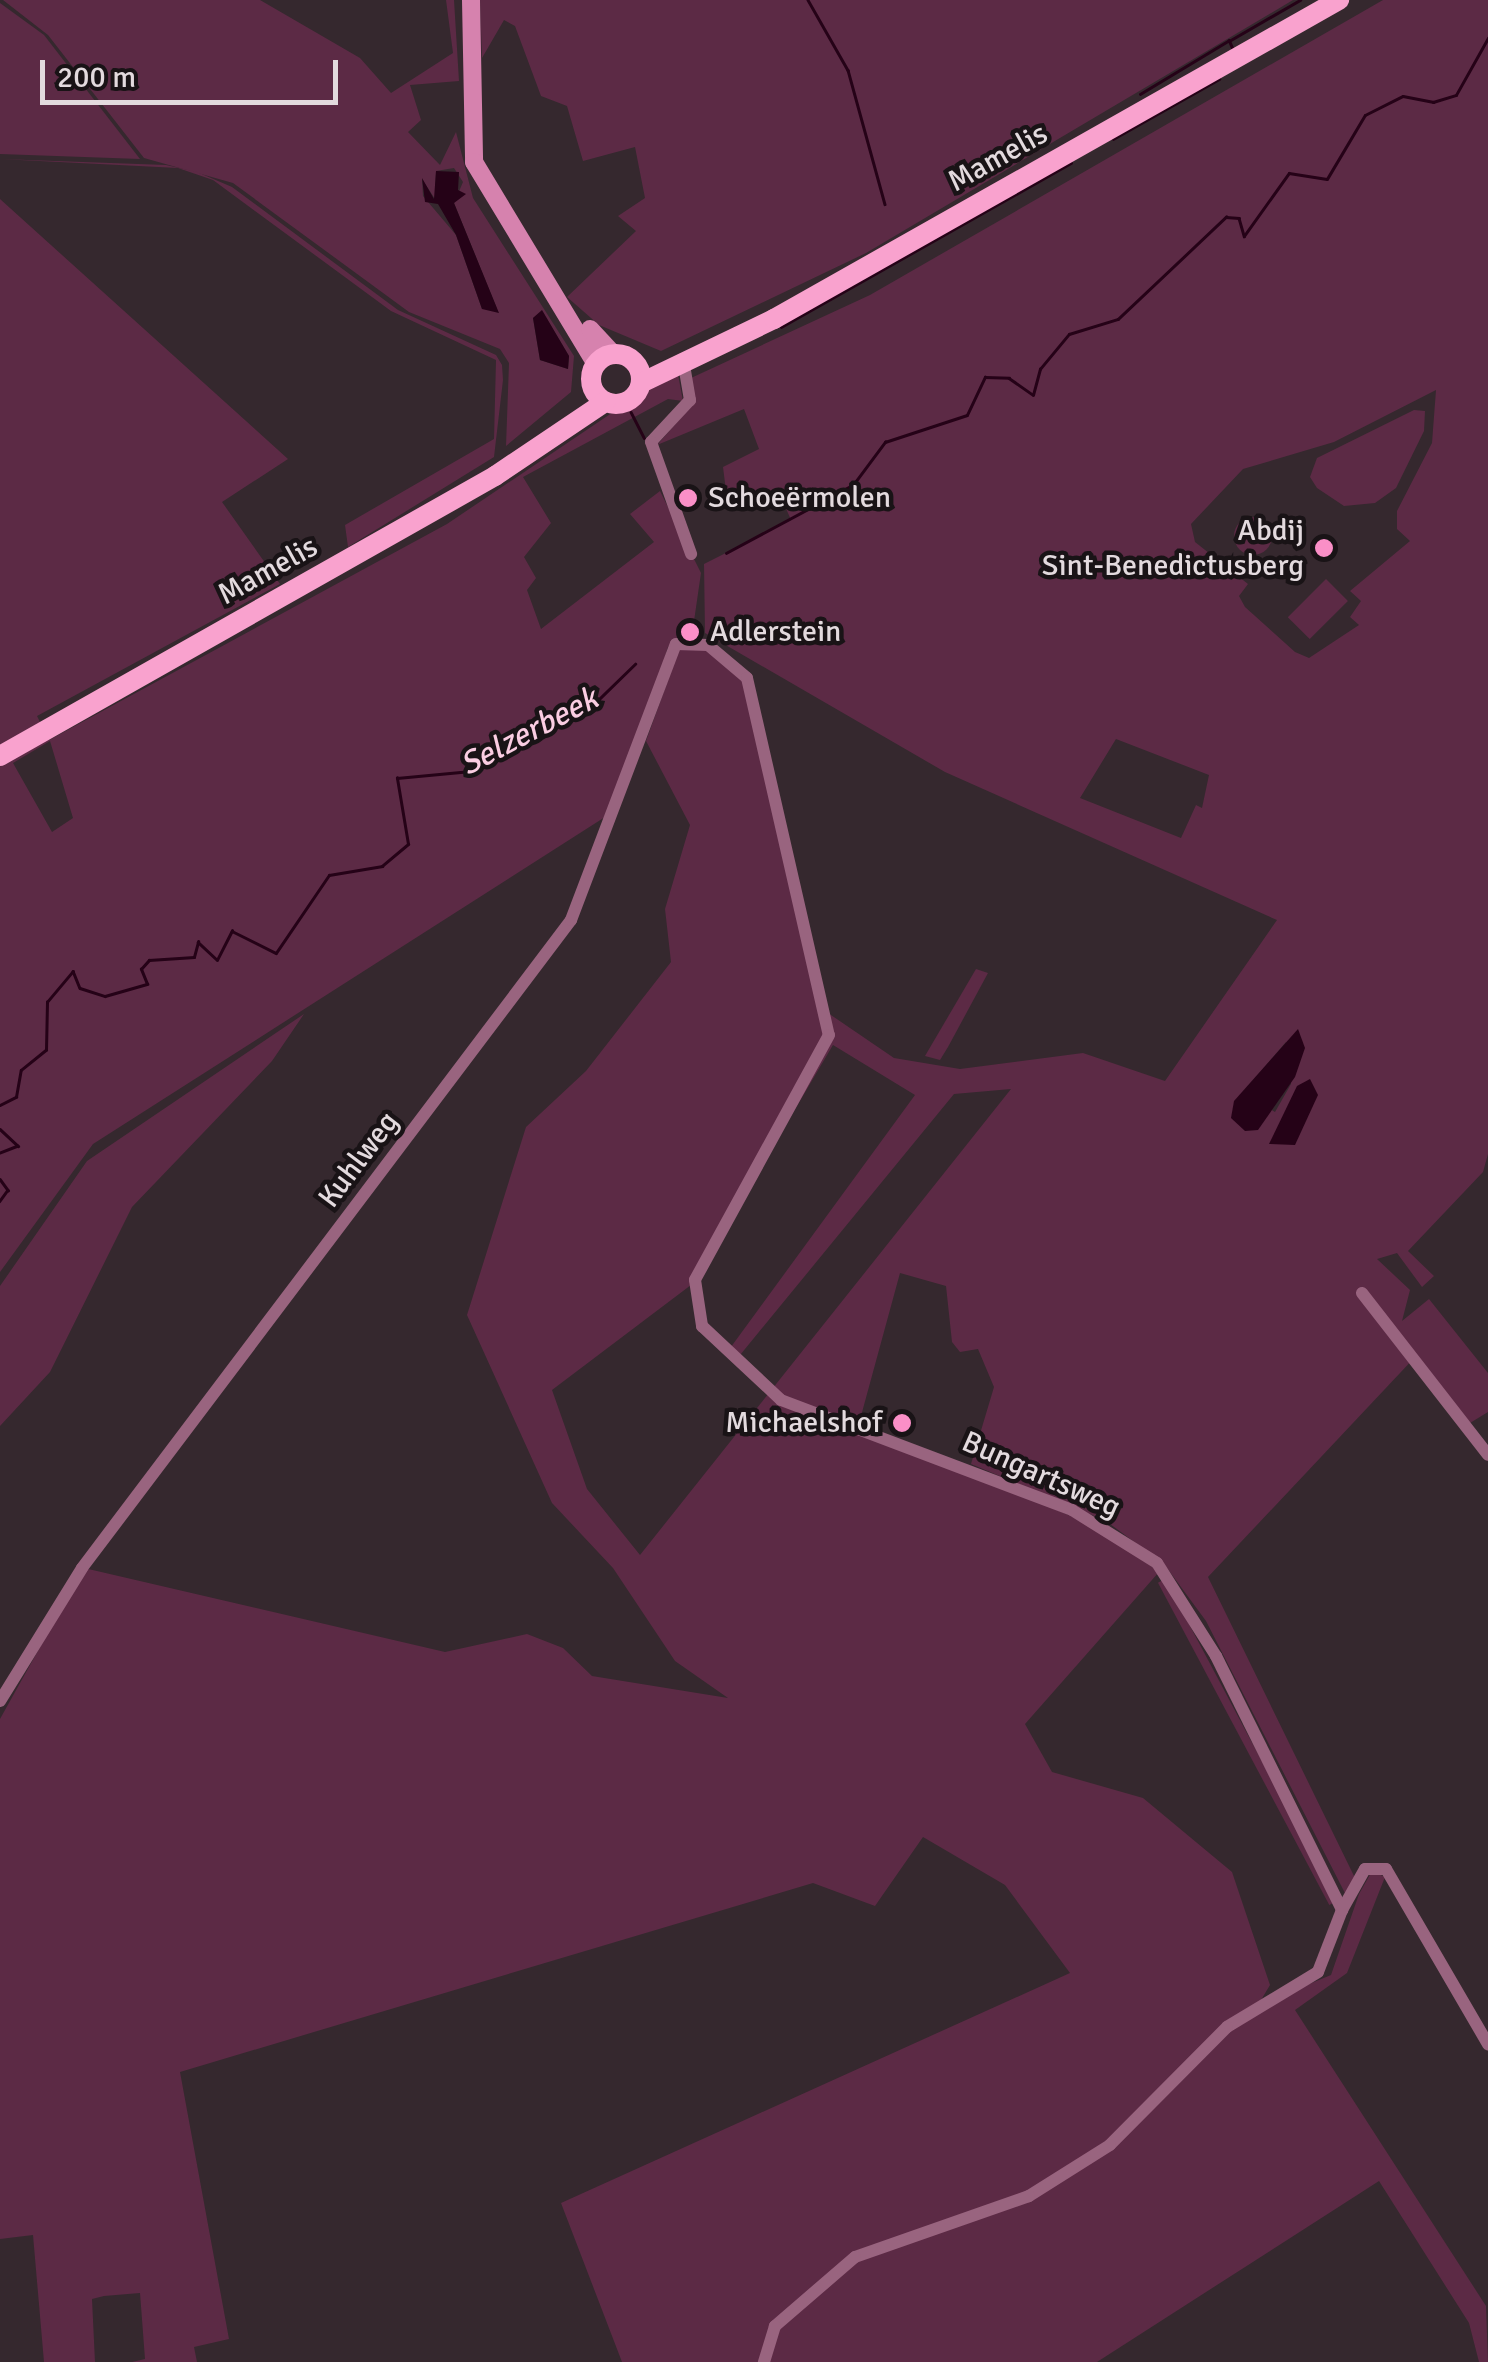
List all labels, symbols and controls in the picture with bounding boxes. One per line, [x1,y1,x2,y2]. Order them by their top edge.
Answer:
scale bar [45,40,342,102]
text: 200 m [57,59,136,96]
street label: Mamelis [942,116,1054,200]
place label: Schoeërmolen [708,480,891,516]
marker: Schoeërmolen [677,487,699,509]
place label: Abdij Sint-Benedictusberg [1042,513,1304,584]
street label: Mamelis [212,529,324,613]
marker: Abdij Sint-Benedictusberg [1313,537,1335,559]
place label: Adlerstein [710,614,841,650]
marker: Adlerstein [679,621,701,643]
water label: Selzerbeek [454,680,604,784]
street label: Kuhlweg [311,1105,407,1215]
place label: Michaelshof [725,1405,882,1441]
marker: Michaelshof [891,1412,913,1434]
street label: Bungartsweg [956,1424,1126,1526]

